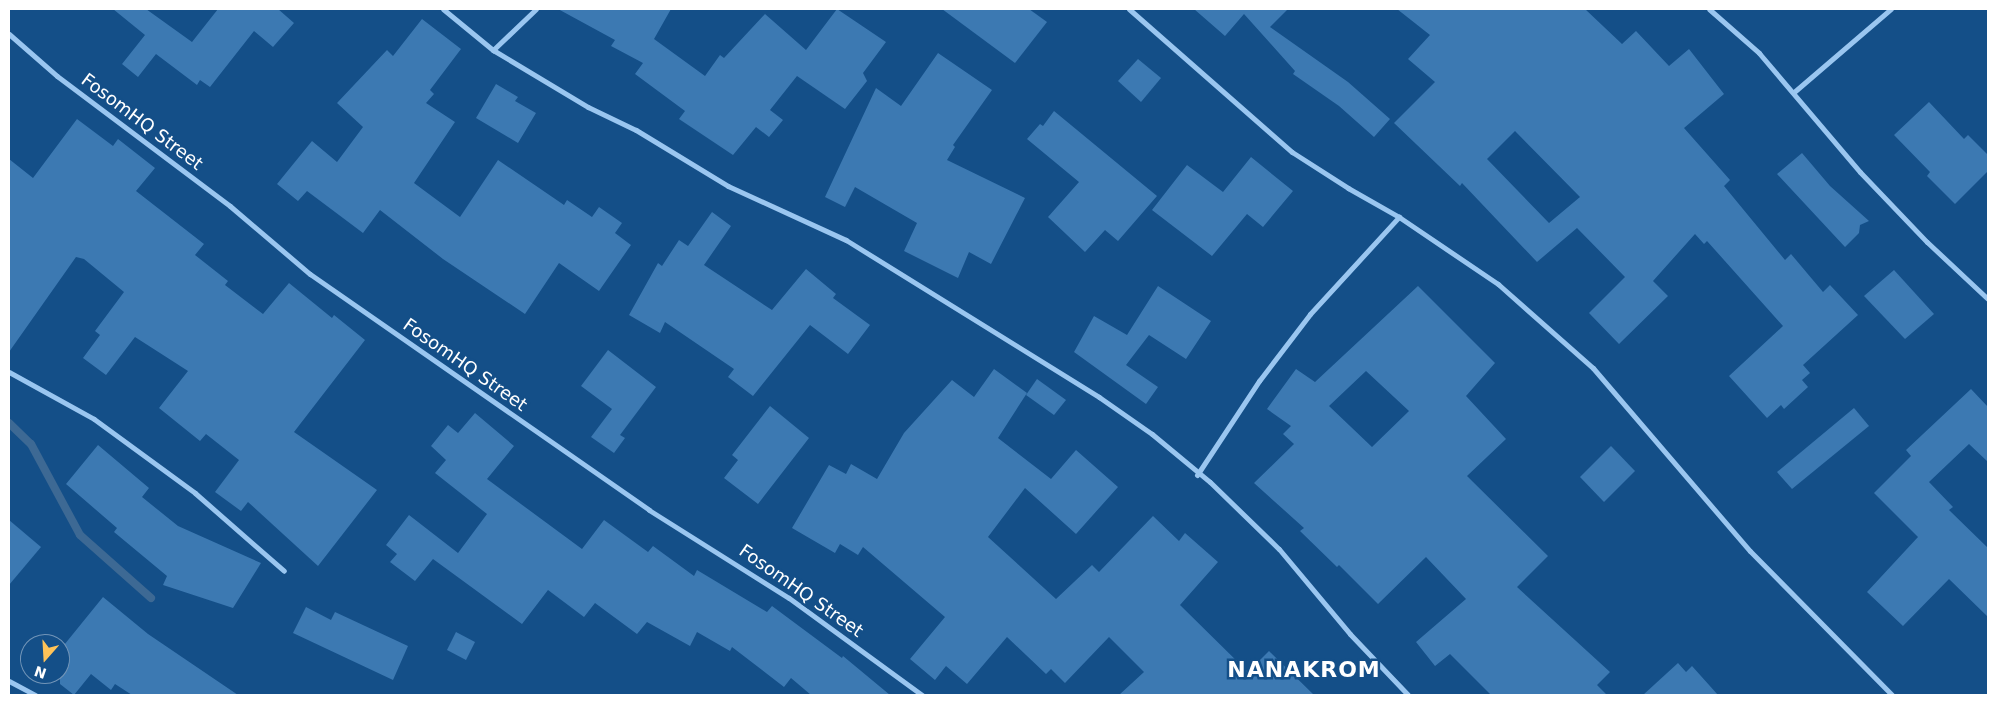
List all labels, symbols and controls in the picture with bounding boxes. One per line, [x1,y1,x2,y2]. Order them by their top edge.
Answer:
street label: FosomHQ Street [77,69,207,175]
street label: FosomHQ Street [399,314,531,416]
street label: FosomHQ Street [735,540,867,642]
north arrow [20,634,70,684]
district label: NANAKROM [1226,657,1382,683]
text: N [32,663,49,682]

